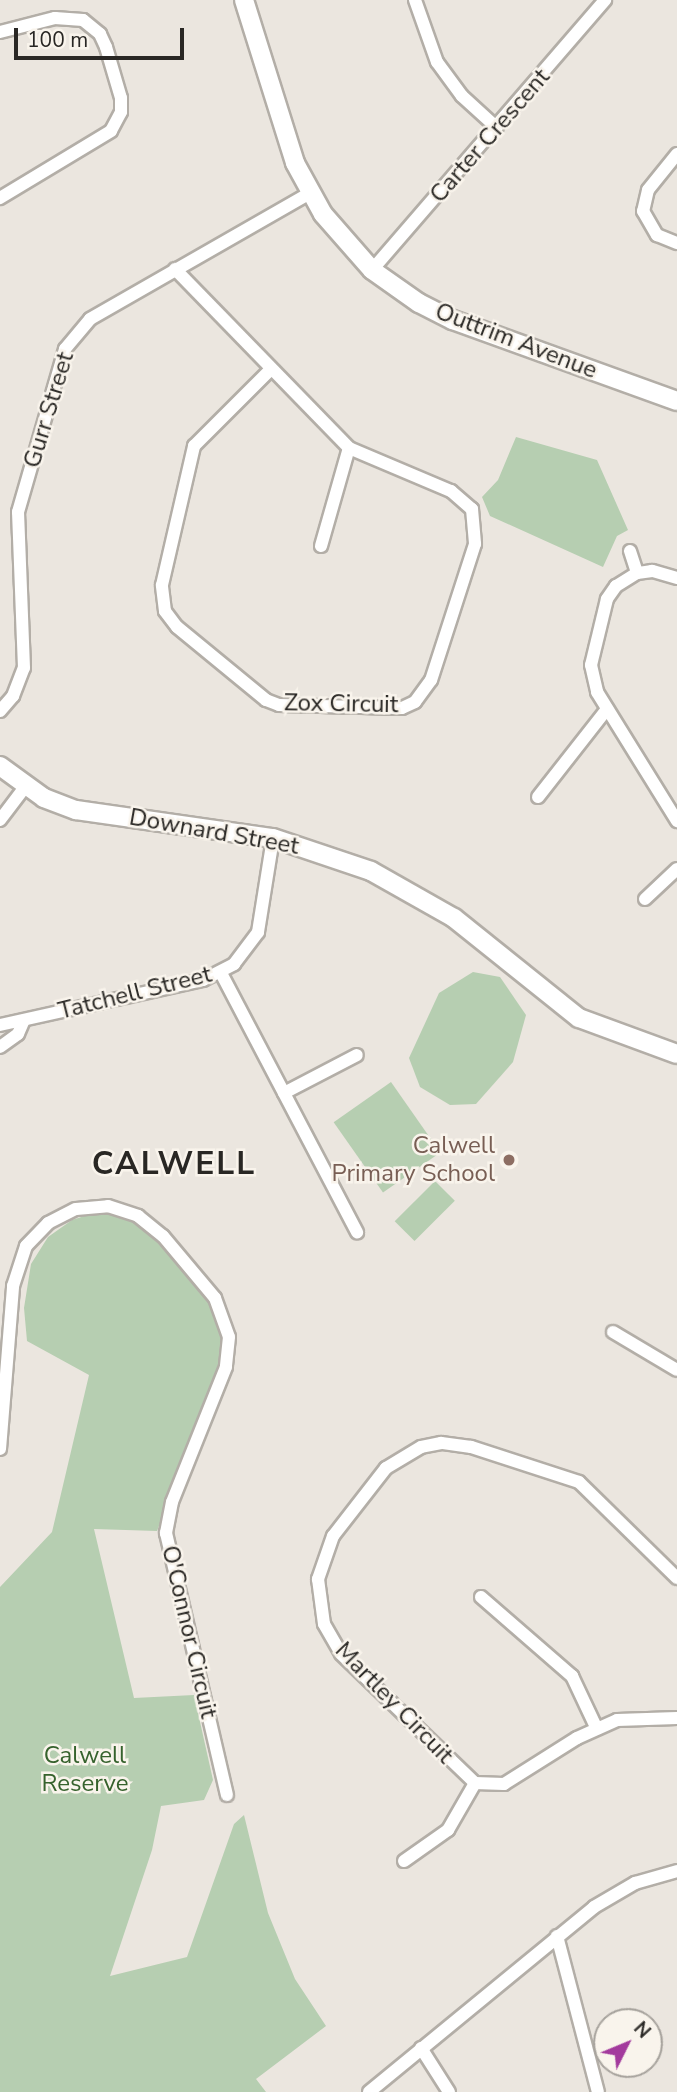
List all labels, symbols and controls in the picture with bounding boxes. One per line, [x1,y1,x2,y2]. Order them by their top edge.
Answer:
scale bar [18,14,187,58]
text: 100 m [27,26,88,54]
street label: Carter Crescent [424,63,556,209]
street label: Outtrim Avenue [431,297,601,385]
street label: Gurr Street [18,349,80,471]
street label: Zox Circuit [284,689,398,719]
street label: Downard Street [127,803,301,861]
street label: Tatchell Street [55,960,215,1026]
place label: Calwell Primary School [332,1132,495,1188]
district label: CALWELL [93,1145,255,1183]
marker: Calwell Primary School [501,1152,517,1168]
street label: O'Connor Circuit [155,1543,223,1721]
street label: Martley Circuit [329,1636,459,1770]
park label: Calwell Reserve [41,1742,129,1798]
north arrow [593,2008,663,2078]
text: N [628,2016,656,2044]

